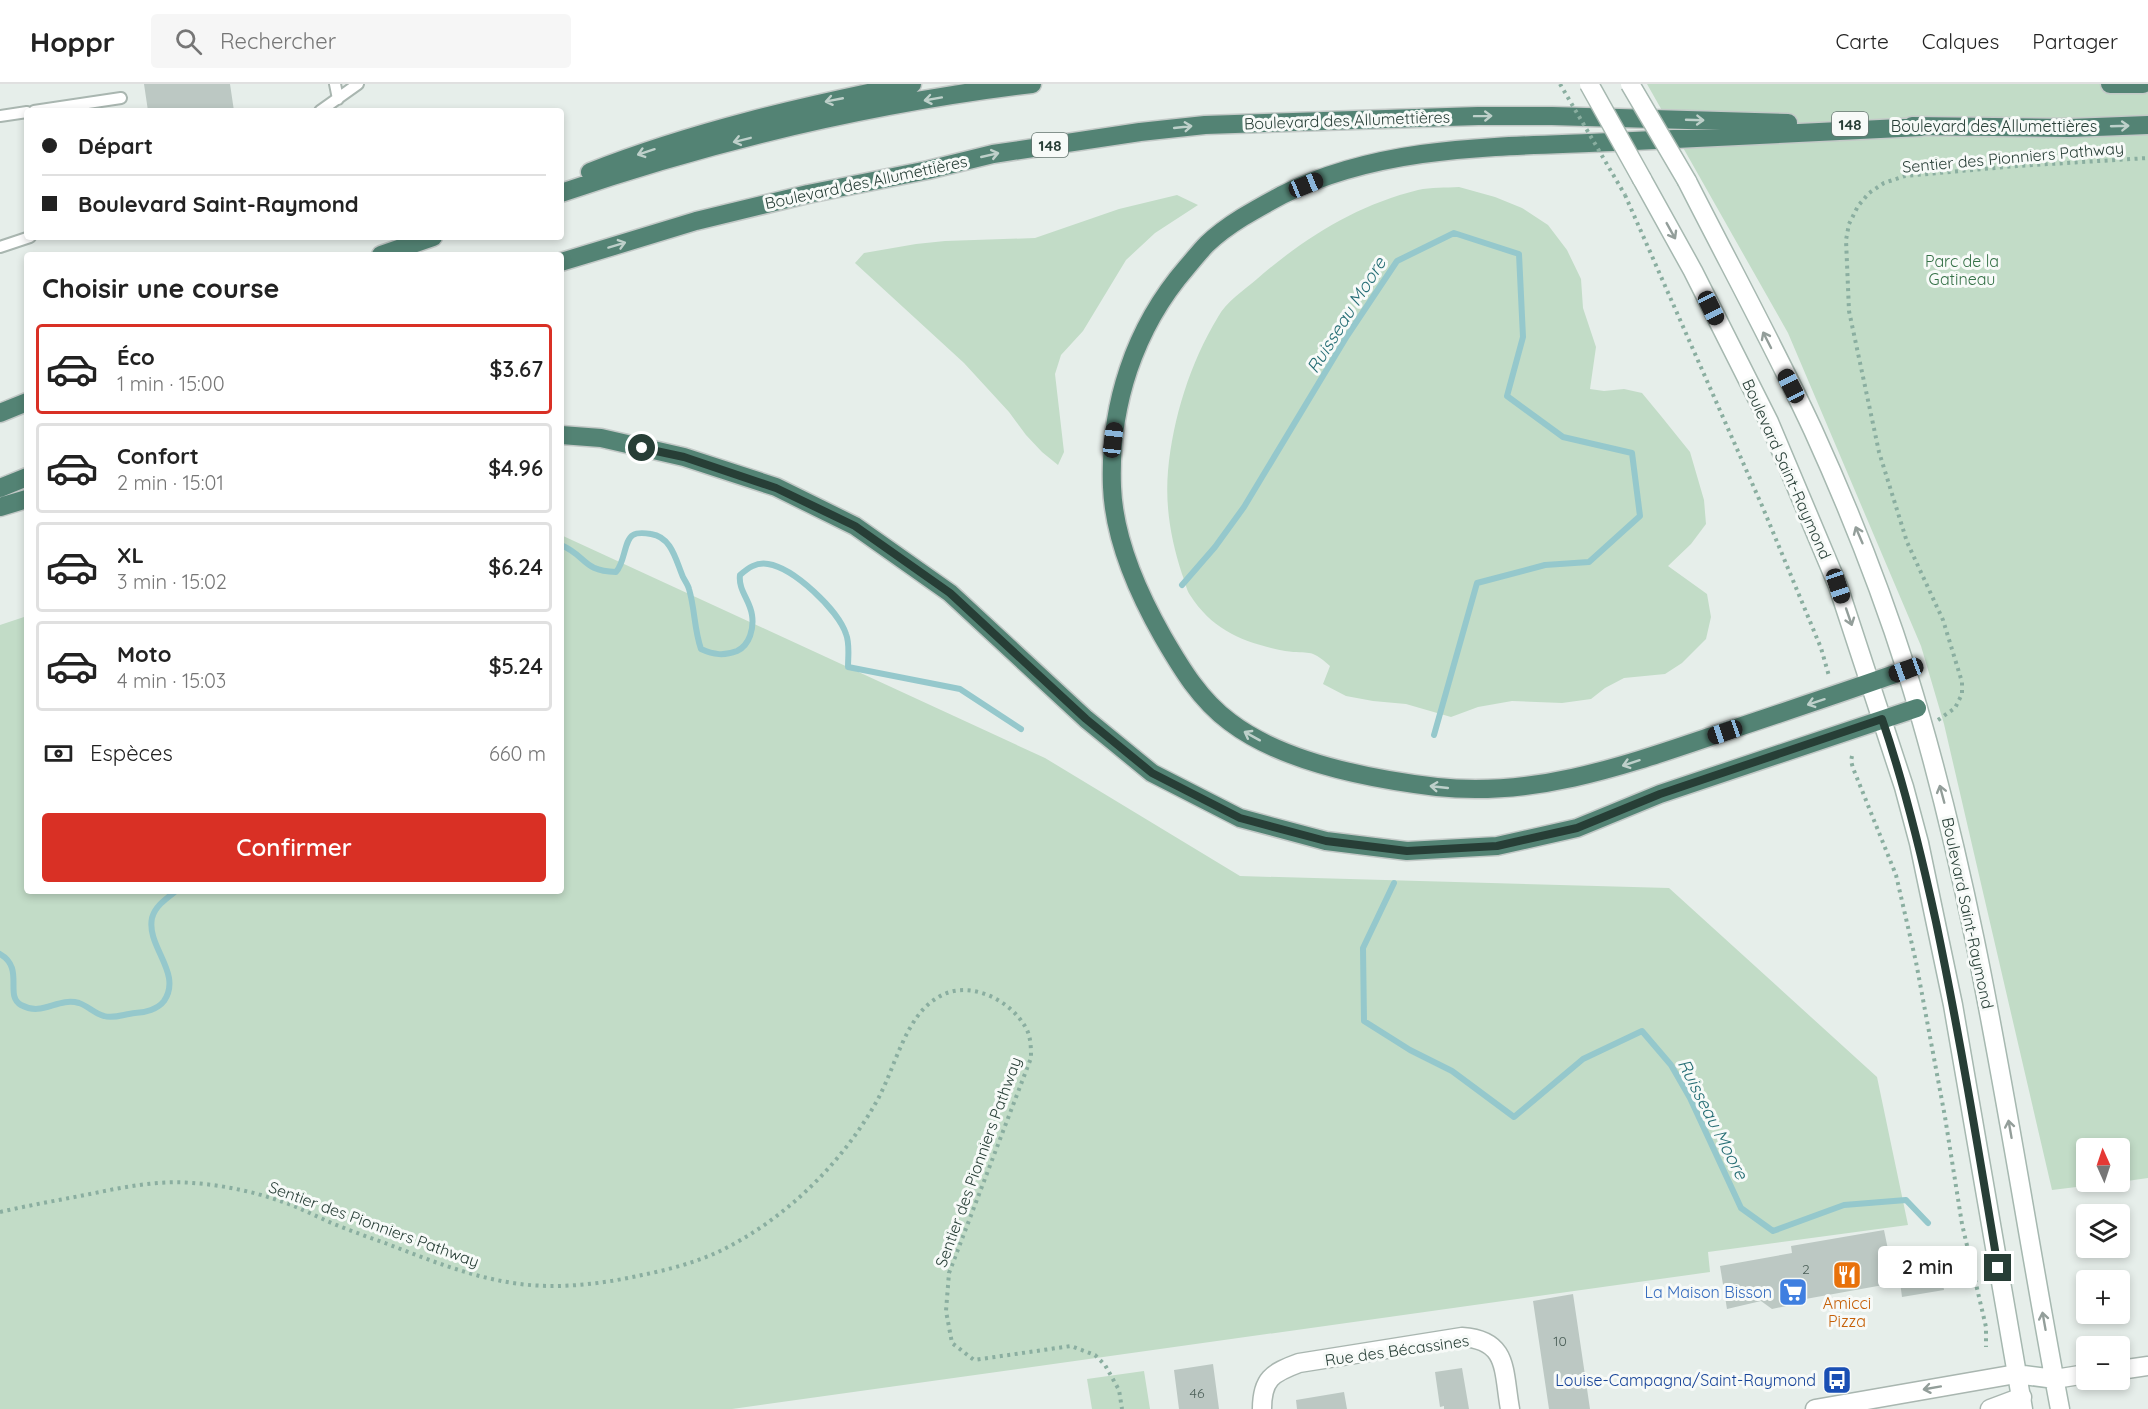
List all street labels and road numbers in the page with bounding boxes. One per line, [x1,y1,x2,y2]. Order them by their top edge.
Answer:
street label: Boulevard des Allumettières [1244,106,1450,134]
road number: 148 [1832,112,1868,136]
street label: Boulevard des Allumettières [1891,116,2097,136]
road number: 148 [1032,133,1068,157]
street label: Sentier des Pionniers Pathway [1901,137,2125,177]
street label: Boulevard des Allumettières [763,151,969,213]
street label: Boulevard Saint-Raymond [1738,376,1836,562]
street label: Boulevard Saint-Raymond [1938,815,1998,1011]
street label: Sentier des Pionniers Pathway [931,1054,1025,1270]
street label: Sentier des Pionniers Pathway [266,1177,482,1271]
street label: Rue des Bécassines [1324,1330,1470,1370]

